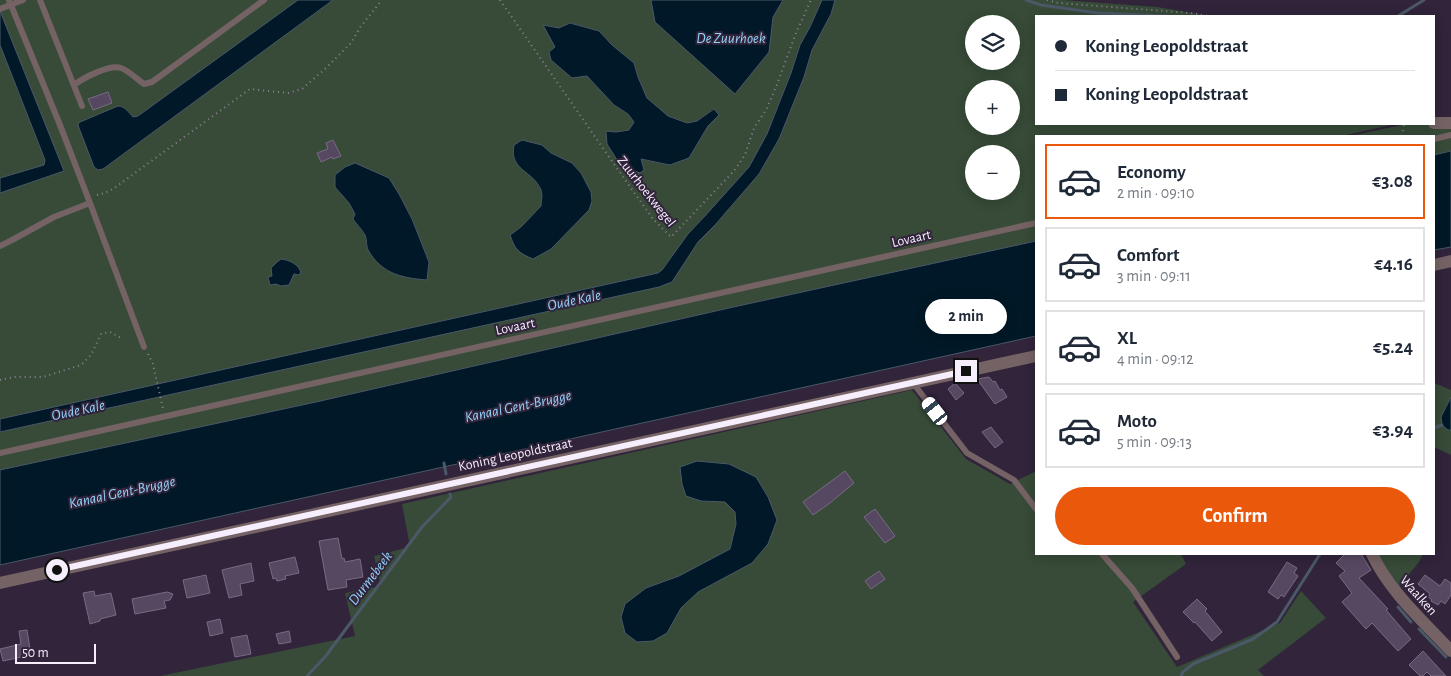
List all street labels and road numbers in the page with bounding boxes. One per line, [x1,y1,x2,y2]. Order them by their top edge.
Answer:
street label: Zuurhoekwegel [614,154,678,229]
street label: Lovaart [890,228,933,250]
street label: Lovaart [494,316,537,338]
street label: Koning Leopoldstraat [457,436,574,474]
street label: Waalken [1397,573,1440,618]

